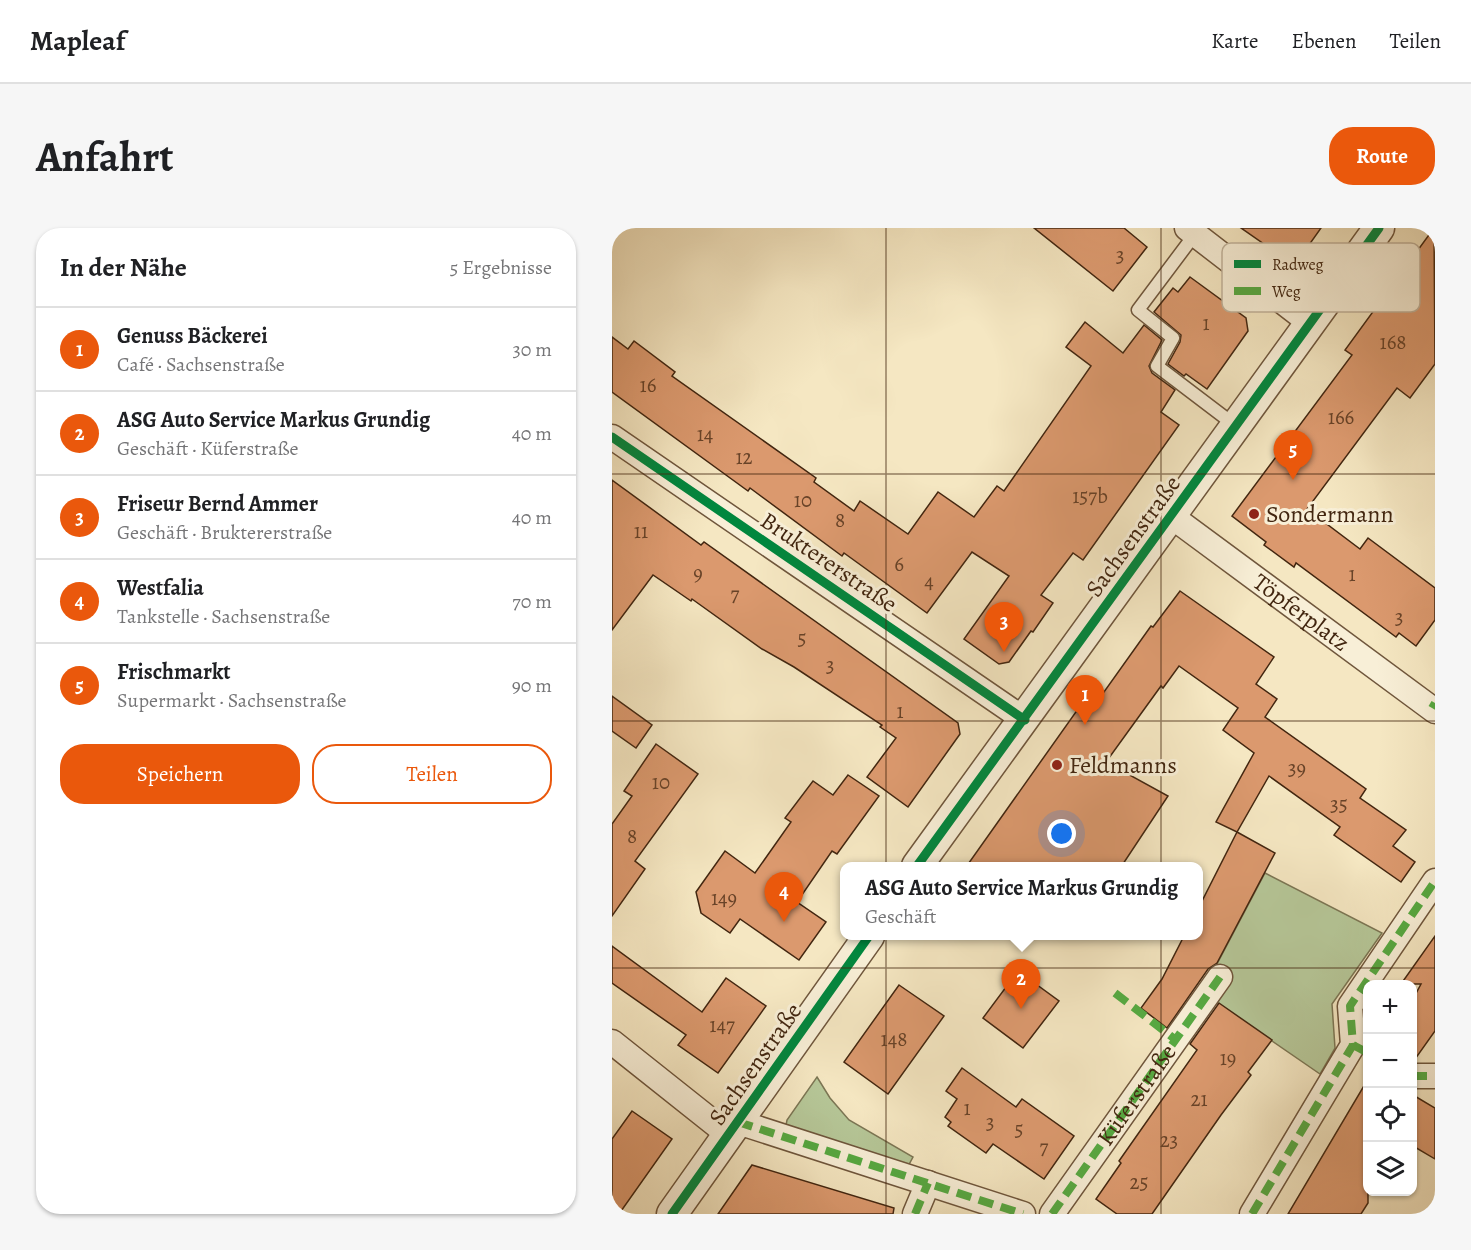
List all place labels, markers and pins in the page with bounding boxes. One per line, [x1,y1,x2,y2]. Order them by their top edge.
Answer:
pin: 5 [1274,430,1312,480]
place label: Sondermann [1266,498,1394,530]
marker: Sondermann [1247,507,1261,521]
pin: 3 [984,602,1024,652]
pin: 1 [1066,676,1104,725]
place label: Feldmanns [1069,749,1177,781]
marker: Feldmanns [1050,758,1064,772]
pin: 4 [764,872,804,922]
pin: 2 [1002,960,1040,1009]

